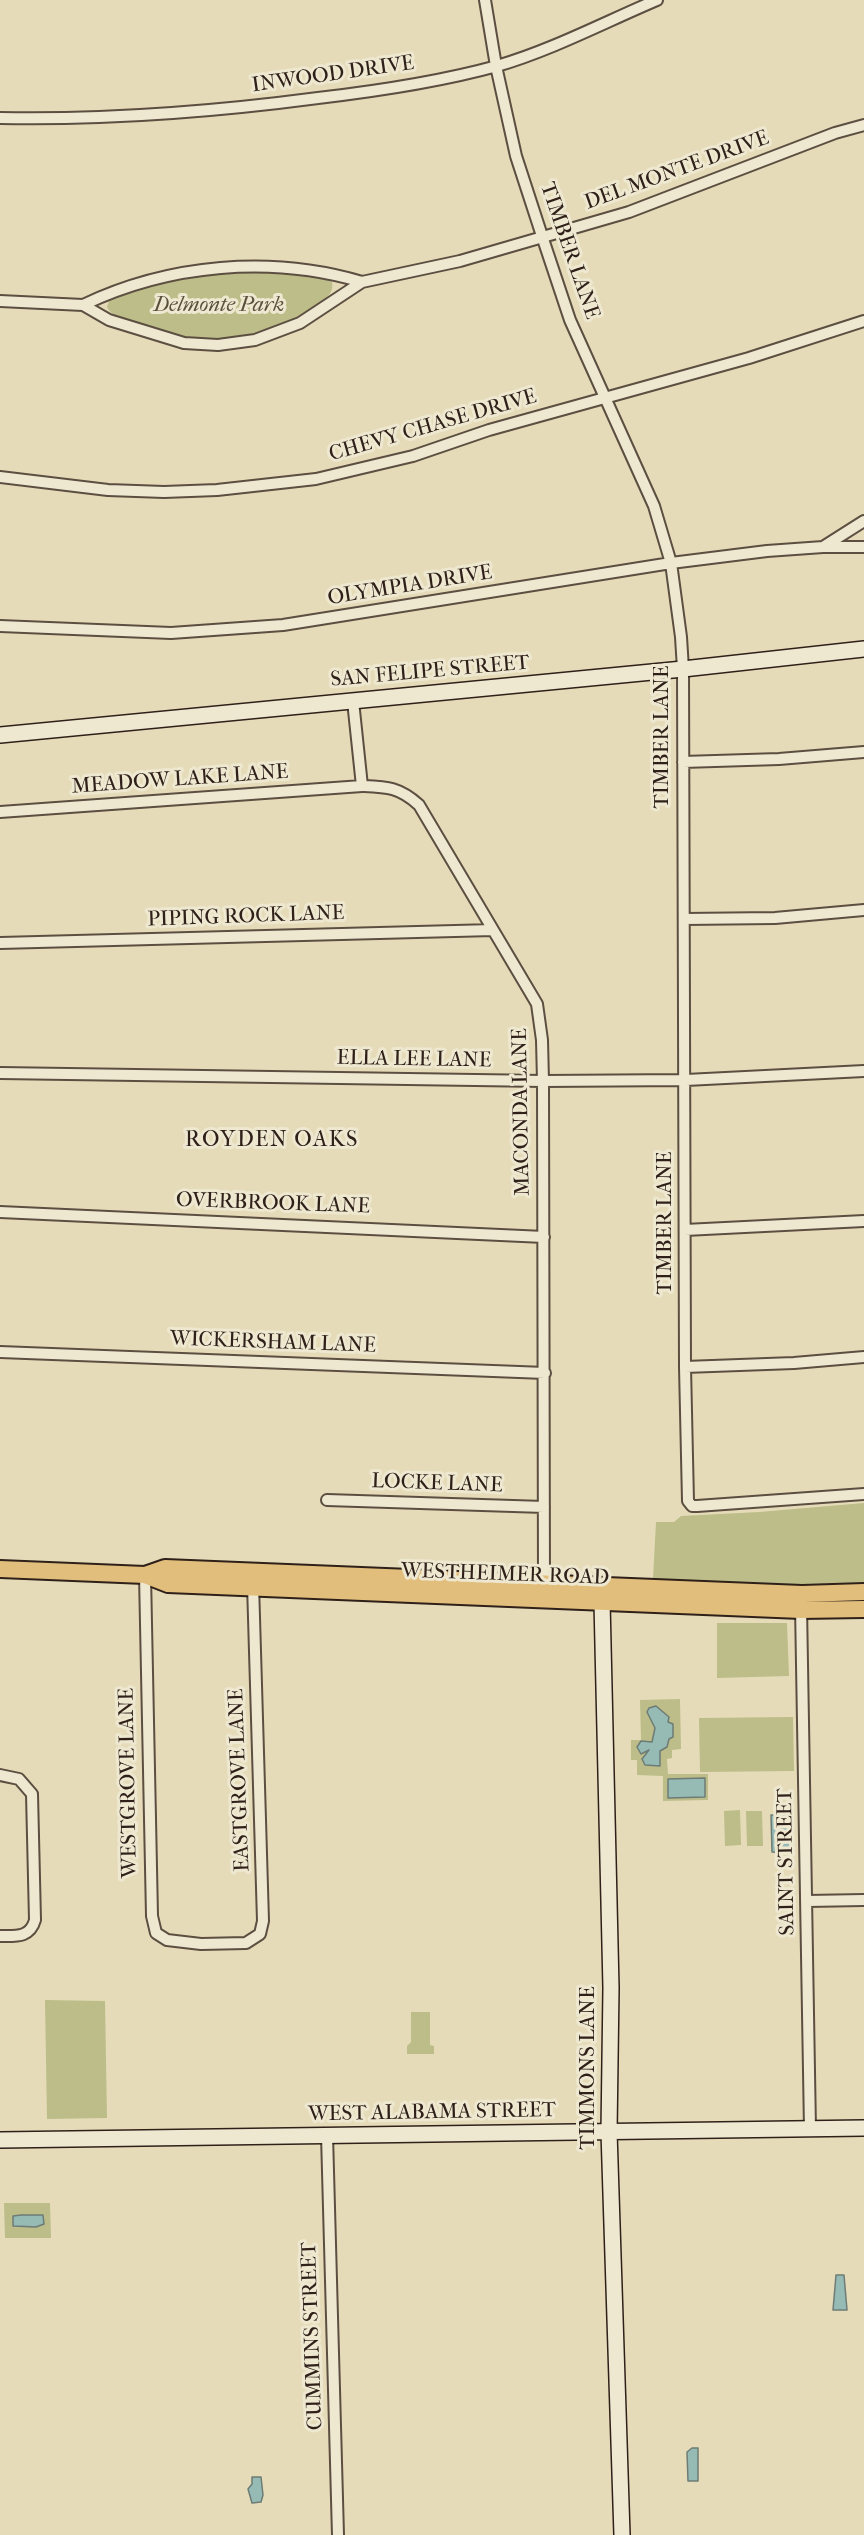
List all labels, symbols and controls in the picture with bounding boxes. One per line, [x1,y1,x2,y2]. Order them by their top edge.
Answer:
street label: INWOOD DRIVE [250,51,416,99]
street label: DEL MONTE DRIVE [581,126,773,216]
street label: TIMBER LANE [534,179,604,323]
park label: Delmonte Park [154,293,284,319]
street label: CHEVY CHASE DRIVE [326,384,540,468]
street label: OLYMPIA DRIVE [326,561,494,611]
street label: SAN FELIPE STREET [329,651,531,693]
street label: TIMBER LANE [650,665,676,809]
street label: MEADOW LAKE LANE [71,760,289,800]
street label: PIPING ROCK LANE [147,901,345,933]
street label: MACONDA LANE [508,1028,536,1196]
street label: ELLA LEE LANE [336,1046,492,1074]
district label: ROYDEN OAKS [185,1128,359,1154]
street label: TIMBER LANE [653,1151,679,1295]
street label: OVERBROOK LANE [176,1188,370,1220]
street label: WICKERSHAM LANE [170,1327,376,1359]
street label: LOCKE LANE [371,1469,503,1499]
street label: WESTHEIMER ROAD [400,1559,610,1591]
street label: WESTGROVE LANE [115,1688,143,1878]
street label: EASTGROVE LANE [224,1688,256,1872]
street label: SAINT STREET [773,1788,801,1936]
street label: TIMMONS LANE [576,1986,602,2150]
street label: WEST ALABAMA STREET [308,2098,556,2128]
street label: CUMMINS STREET [297,2241,329,2431]

